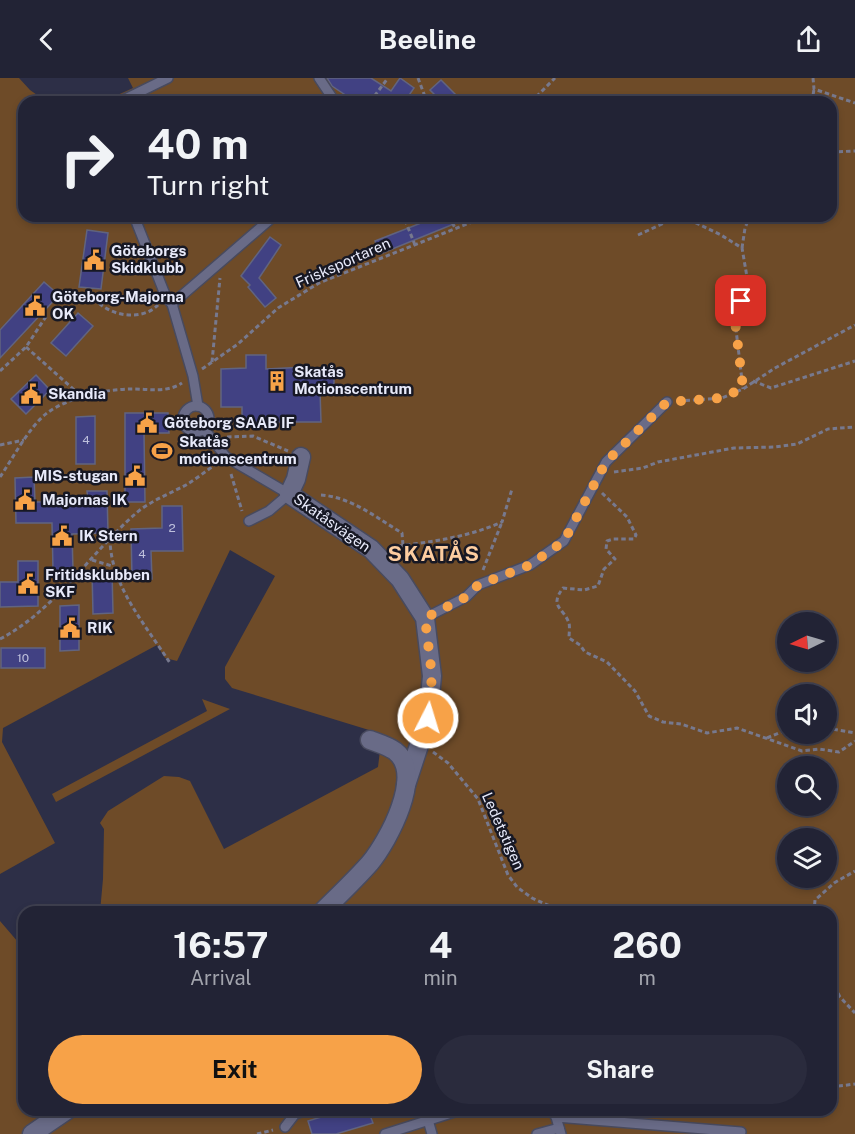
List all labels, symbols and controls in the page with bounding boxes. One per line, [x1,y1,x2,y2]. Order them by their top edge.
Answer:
icon: back [30,23,63,56]
text: Beeline [379,23,476,55]
icon: share [792,23,825,56]
text: 40 m [147,119,249,168]
icon: right [48,120,126,198]
text: Turn right [147,169,270,201]
street label: Frisksportaren [293,234,393,291]
place label: Göteborgs Skidklubb [111,242,186,276]
public building icon: Göteborgs Skidklubb [82,248,106,272]
pin [715,275,766,326]
icon: arrive [724,284,757,317]
place label: Göteborg-Majorna OK [52,288,184,322]
public building icon: Göteborg-Majorna OK [23,294,47,318]
place label: Skatås Motionscentrum [294,363,412,397]
building icon: Skatås Motionscentrum [265,369,289,393]
public building icon: Skandia [19,382,43,406]
place label: Skandia [48,385,106,402]
public building icon: Göteborg SAAB IF [135,411,159,435]
place label: Göteborg SAAB IF [164,414,295,431]
house number: 4 [82,433,90,447]
place label: Skatås motionscentrum [179,433,297,467]
sports icon: Skatås motionscentrum [150,439,174,463]
public building icon: MIS-stugan [123,464,147,488]
place label: MIS-stugan [34,467,118,484]
public building icon: Majornas IK [13,488,37,512]
street label: Skatåsvägen [291,490,374,555]
place label: Majornas IK [42,491,127,508]
house number: 2 [168,521,176,535]
public building icon: IK Stern [50,524,74,548]
place label: IK Stern [79,527,138,544]
district label: SKATÅS [388,539,480,566]
house number: 4 [138,547,146,561]
place label: Fritidsklubben SKF [45,566,150,600]
public building icon: Fritidsklubben SKF [16,572,40,596]
north arrow [777,612,837,672]
map controls [777,612,837,888]
public building icon: RIK [58,616,82,640]
place label: RIK [87,619,113,636]
house number: 10 [17,651,29,665]
button: sound [777,684,837,744]
position arrow [396,686,460,750]
button: search [777,756,837,816]
street label: Ledetstigen [479,789,528,872]
button: layers [777,828,837,888]
text: 16:57 [173,924,269,966]
text: 4 [429,924,452,966]
text: 260 [612,924,682,966]
text: Arrival [190,966,252,990]
text: min [424,966,457,990]
text: m [639,966,656,990]
button: Exit [48,1035,422,1104]
button: Share [434,1035,807,1104]

